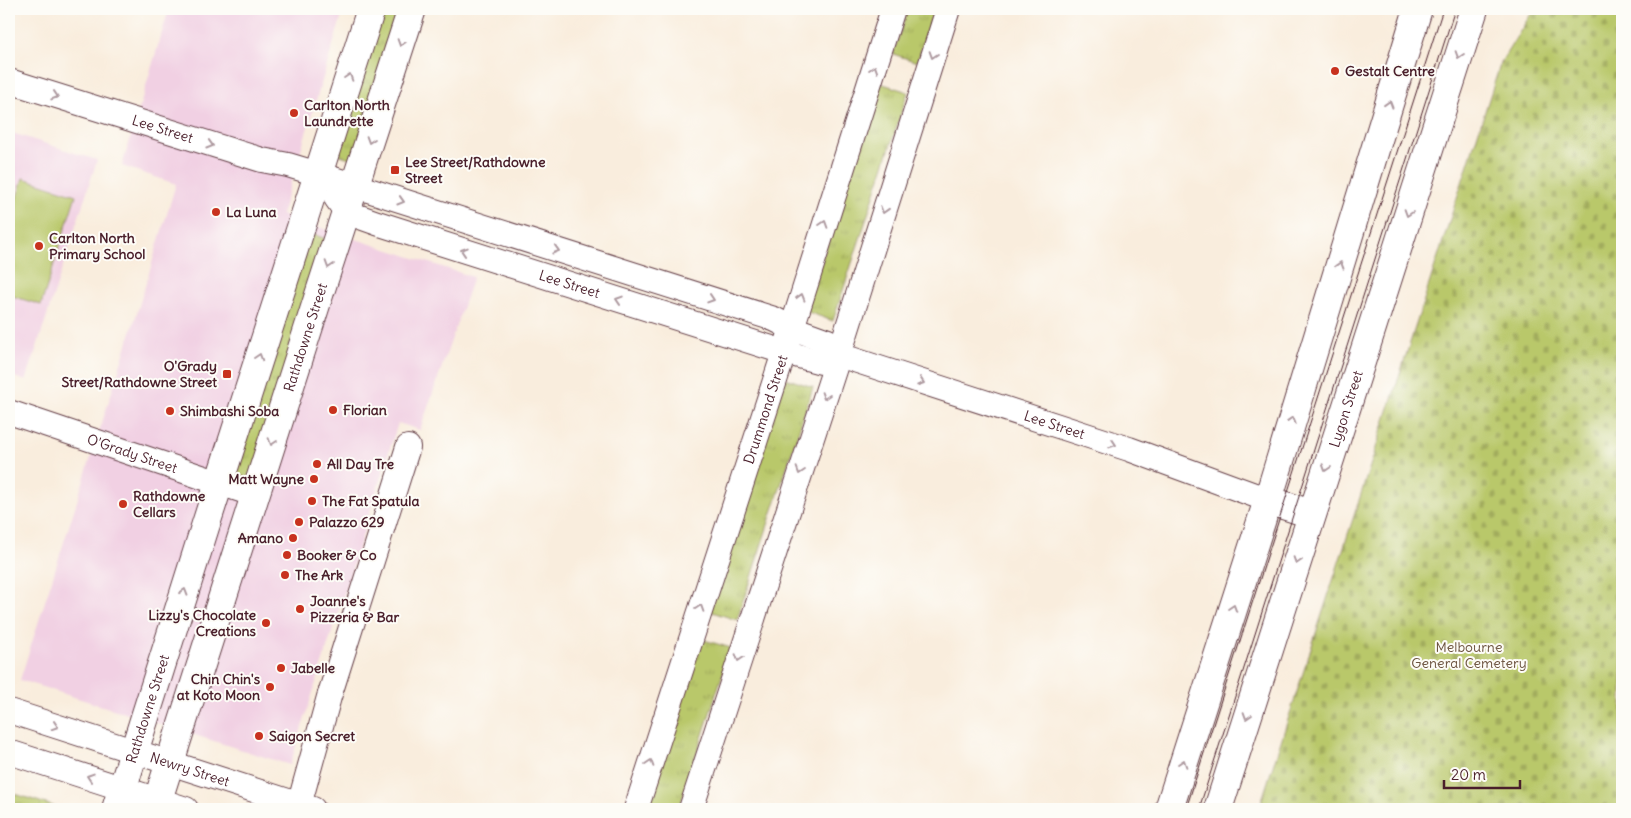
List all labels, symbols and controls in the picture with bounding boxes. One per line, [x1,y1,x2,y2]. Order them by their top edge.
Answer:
one-way arrow [397,38,407,46]
one-way arrow [928,50,938,59]
one-way arrow [1455,51,1465,59]
place label: Gestalt Centre [1345,62,1435,80]
one-way arrow [868,65,878,73]
marker: Gestalt Centre [1329,65,1341,77]
one-way arrow [344,74,354,82]
one-way arrow [51,90,59,100]
place label: Carlton North Laundrette [304,96,390,130]
one-way arrow [1384,101,1394,109]
marker: Carlton North Laundrette [288,107,300,119]
street label: Lee Street [130,111,196,147]
one-way arrow [365,135,375,143]
one-way arrow [206,139,214,149]
place label: Lee Street/Rathdowne Street [405,153,546,187]
marker: Lee Street/Rathdowne Street [389,164,401,176]
one-way arrow [396,195,405,205]
place label: La Luna [226,203,277,221]
marker: La Luna [210,206,222,218]
one-way arrow [880,206,890,214]
one-way arrow [1404,208,1414,217]
one-way arrow [819,220,829,228]
place label: Carlton North Primary School [49,229,145,263]
marker: Carlton North Primary School [33,240,45,252]
one-way arrow [551,244,560,254]
one-way arrow [460,246,469,256]
one-way arrow [325,260,335,268]
one-way arrow [1335,261,1345,269]
street label: Lee Street [537,266,602,302]
street label: Rathdowne Street [280,280,331,394]
one-way arrow [706,293,714,303]
one-way arrow [796,294,806,302]
one-way arrow [615,295,624,305]
one-way arrow [254,353,264,361]
street label: Drummond Street [740,353,792,466]
place label: O'Grady Street/Rathdowne Street [61,357,217,391]
marker: O'Grady Street/Rathdowne Street [221,368,233,380]
street label: Lygon Street [1325,368,1367,450]
one-way arrow [916,377,925,387]
one-way arrow [821,391,831,400]
place label: Florian [343,401,387,419]
place label: Shimbashi Soba [180,402,279,420]
marker: Florian [327,404,339,416]
marker: Shimbashi Soba [164,405,176,417]
street label: Lee Street [1022,407,1087,443]
one-way arrow [1287,416,1297,424]
street label: O'Grady Street [85,430,180,477]
one-way arrow [268,437,278,445]
one-way arrow [1108,438,1116,448]
place label: All Day Tre [327,455,394,473]
marker: All Day Tre [311,458,323,470]
one-way arrow [1322,463,1332,471]
one-way arrow [796,466,806,474]
place label: Matt Wayne [228,470,304,488]
marker: Matt Wayne [308,473,320,485]
place label: Rathdowne Cellars [133,487,206,521]
place label: The Fat Spatula [322,492,419,510]
marker: The Fat Spatula [306,495,318,507]
marker: Rathdowne Cellars [117,498,129,510]
place label: Palazzo 629 [309,513,384,531]
marker: Palazzo 629 [293,516,305,528]
place label: Amano [238,529,283,547]
marker: Amano [287,532,299,544]
place label: Booker & Co [297,546,377,564]
marker: Booker & Co [281,549,293,561]
one-way arrow [1292,556,1302,565]
place label: The Ark [295,566,343,584]
marker: The Ark [279,569,291,581]
one-way arrow [179,588,189,596]
place label: Joanne's Pizzeria & Bar [310,592,400,626]
marker: Joanne's Pizzeria & Bar [294,603,306,615]
one-way arrow [694,604,704,613]
one-way arrow [1227,604,1237,613]
place label: Lizzy's Chocolate Creations [148,606,257,640]
marker: Lizzy's Chocolate Creations [260,617,272,629]
park label: Melbourne General Cemetery [1411,638,1527,672]
street label: Rathdowne Street [122,652,173,766]
one-way arrow [735,654,745,662]
place label: Jabelle [291,659,336,677]
marker: Jabelle [275,662,287,674]
place label: Chin Chin's at Koto Moon [177,670,261,704]
marker: Chin Chin's at Koto Moon [264,681,276,693]
one-way arrow [1243,711,1253,719]
one-way arrow [51,720,59,730]
place label: Saigon Secret [269,727,355,745]
marker: Saigon Secret [253,730,265,742]
street label: Newry Street [148,748,232,791]
scale bar [1444,758,1520,790]
one-way arrow [645,759,655,767]
one-way arrow [1178,759,1188,767]
text: 20 m [1451,765,1486,784]
one-way arrow [86,773,94,783]

